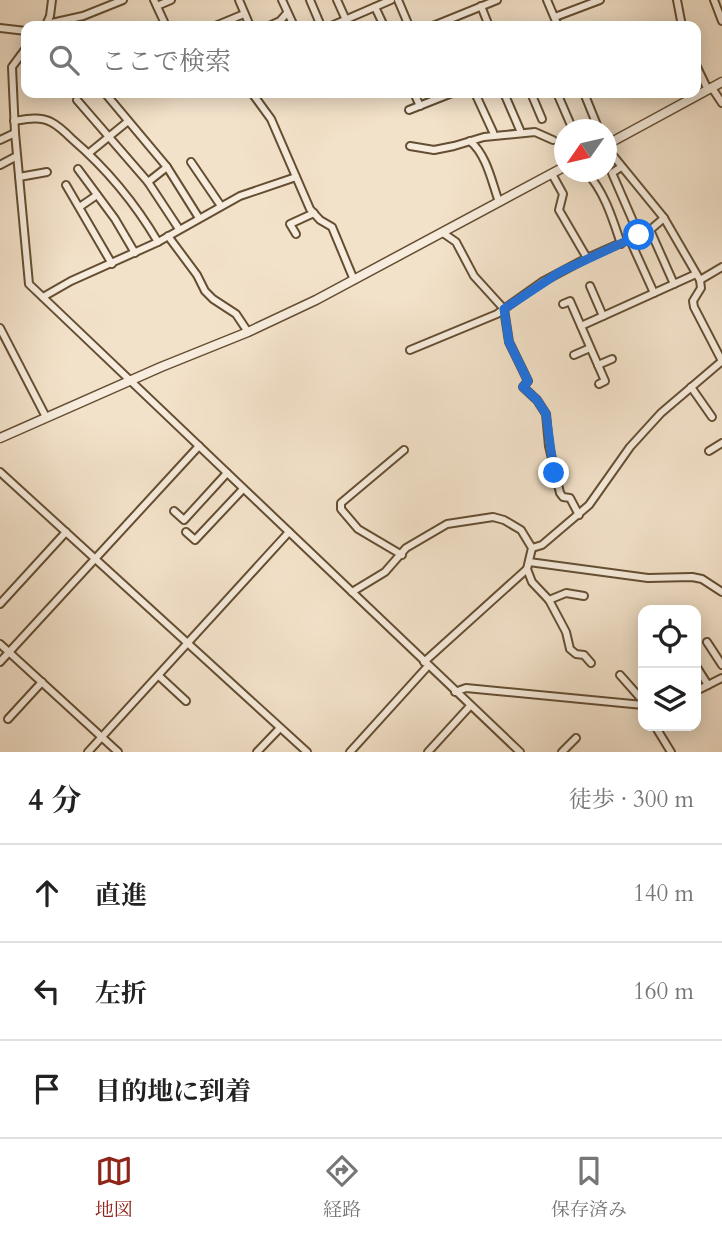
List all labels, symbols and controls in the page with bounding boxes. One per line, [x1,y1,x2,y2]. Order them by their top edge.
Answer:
search box [21,21,701,98]
icon: search [45,41,83,79]
text: ここで検索 [101,44,231,79]
north arrow [554,119,617,182]
route start [623,219,654,250]
route end [538,457,569,488]
map controls [638,605,701,731]
button: locate [638,605,701,668]
button: layers [638,668,701,731]
text: 4 分 [28,780,81,821]
text: 徒歩 · 300 m [569,784,694,815]
icon: ahead [28,874,66,912]
text: 直進 [95,878,147,913]
text: 140 m [633,878,694,909]
icon: left [28,972,66,1010]
text: 左折 [95,976,147,1011]
text: 160 m [633,976,694,1007]
icon: arrive [28,1070,66,1108]
text: 目的地に到着 [95,1074,251,1109]
tab: 地図 [95,1152,133,1223]
tab: 経路 [323,1152,361,1223]
tab: 保存済み [551,1152,627,1223]

